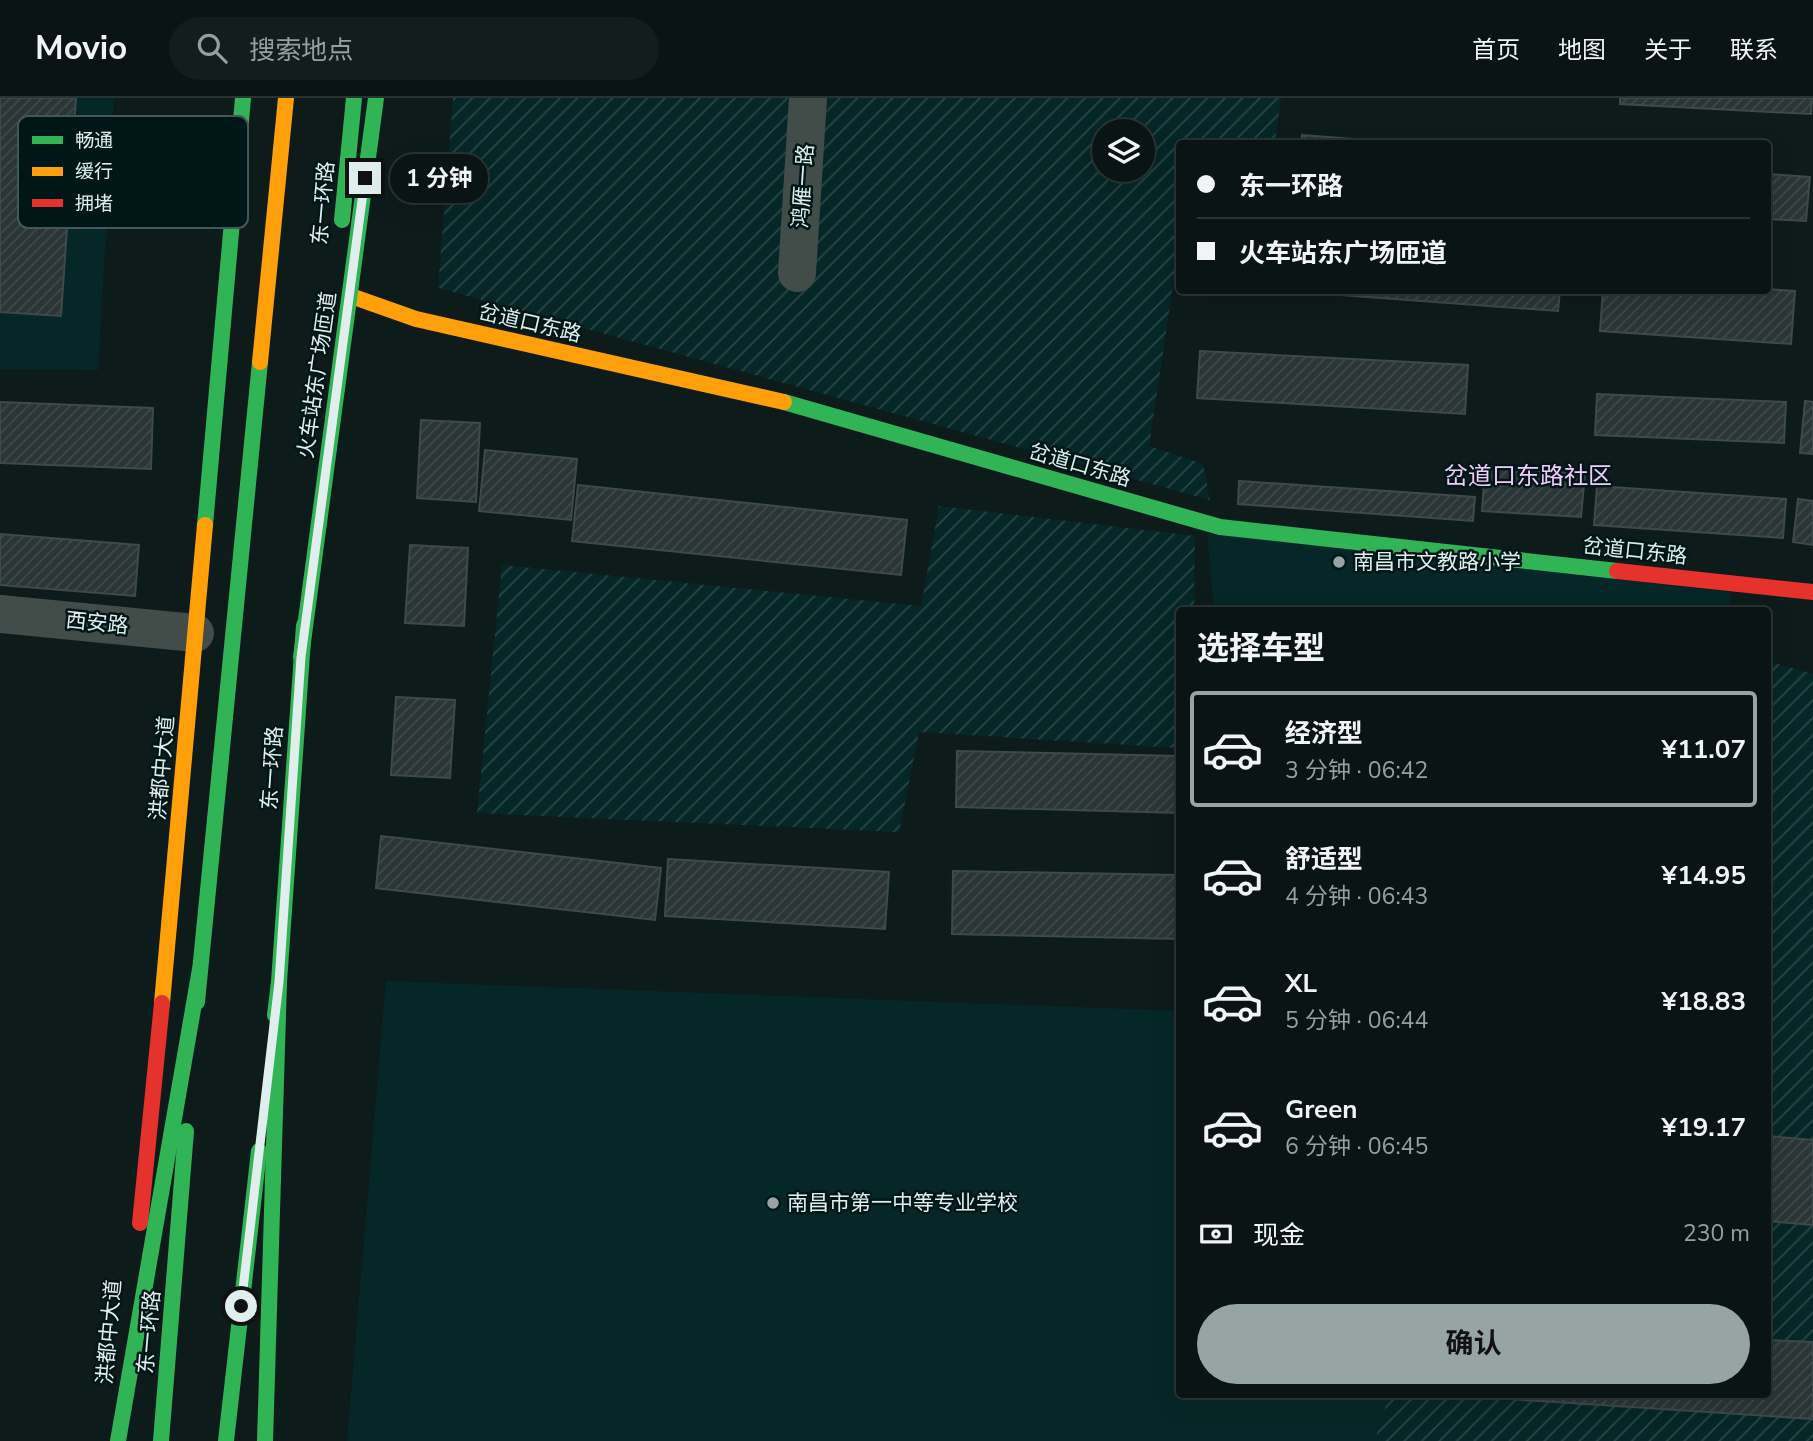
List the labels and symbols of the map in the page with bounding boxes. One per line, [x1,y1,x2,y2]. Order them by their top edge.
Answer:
legend [18,116,248,228]
text: 畅通 [75,128,113,154]
street label: 鸿雁一路 [786,143,820,229]
callout: 1 分钟 [390,154,488,202]
text: 缓行 [75,159,113,185]
street label: 东一环路 [305,160,341,246]
route end [349,162,381,194]
text: 拥堵 [75,191,113,217]
street label: 火车站东广场匝道 [291,290,343,460]
street label: 岔道口东路 [476,298,584,348]
street label: 岔道口东路 [1026,437,1134,493]
district label: 岔道口东路社区 [1444,460,1612,492]
street label: 岔道口东路 [1581,532,1689,570]
place label: 南昌市文教路小学 [1353,548,1521,576]
marker: 南昌市文教路小学 [1331,554,1347,570]
street label: 西安路 [64,606,130,640]
street label: 洪都中大道 [143,714,181,822]
street label: 东一环路 [255,725,289,811]
place label: 南昌市第一中等专业学校 [787,1189,1018,1217]
marker: 南昌市第一中等专业学校 [765,1195,781,1211]
street label: 洪都中大道 [90,1278,128,1386]
street label: 东一环路 [131,1289,167,1375]
route start [225,1290,257,1322]

